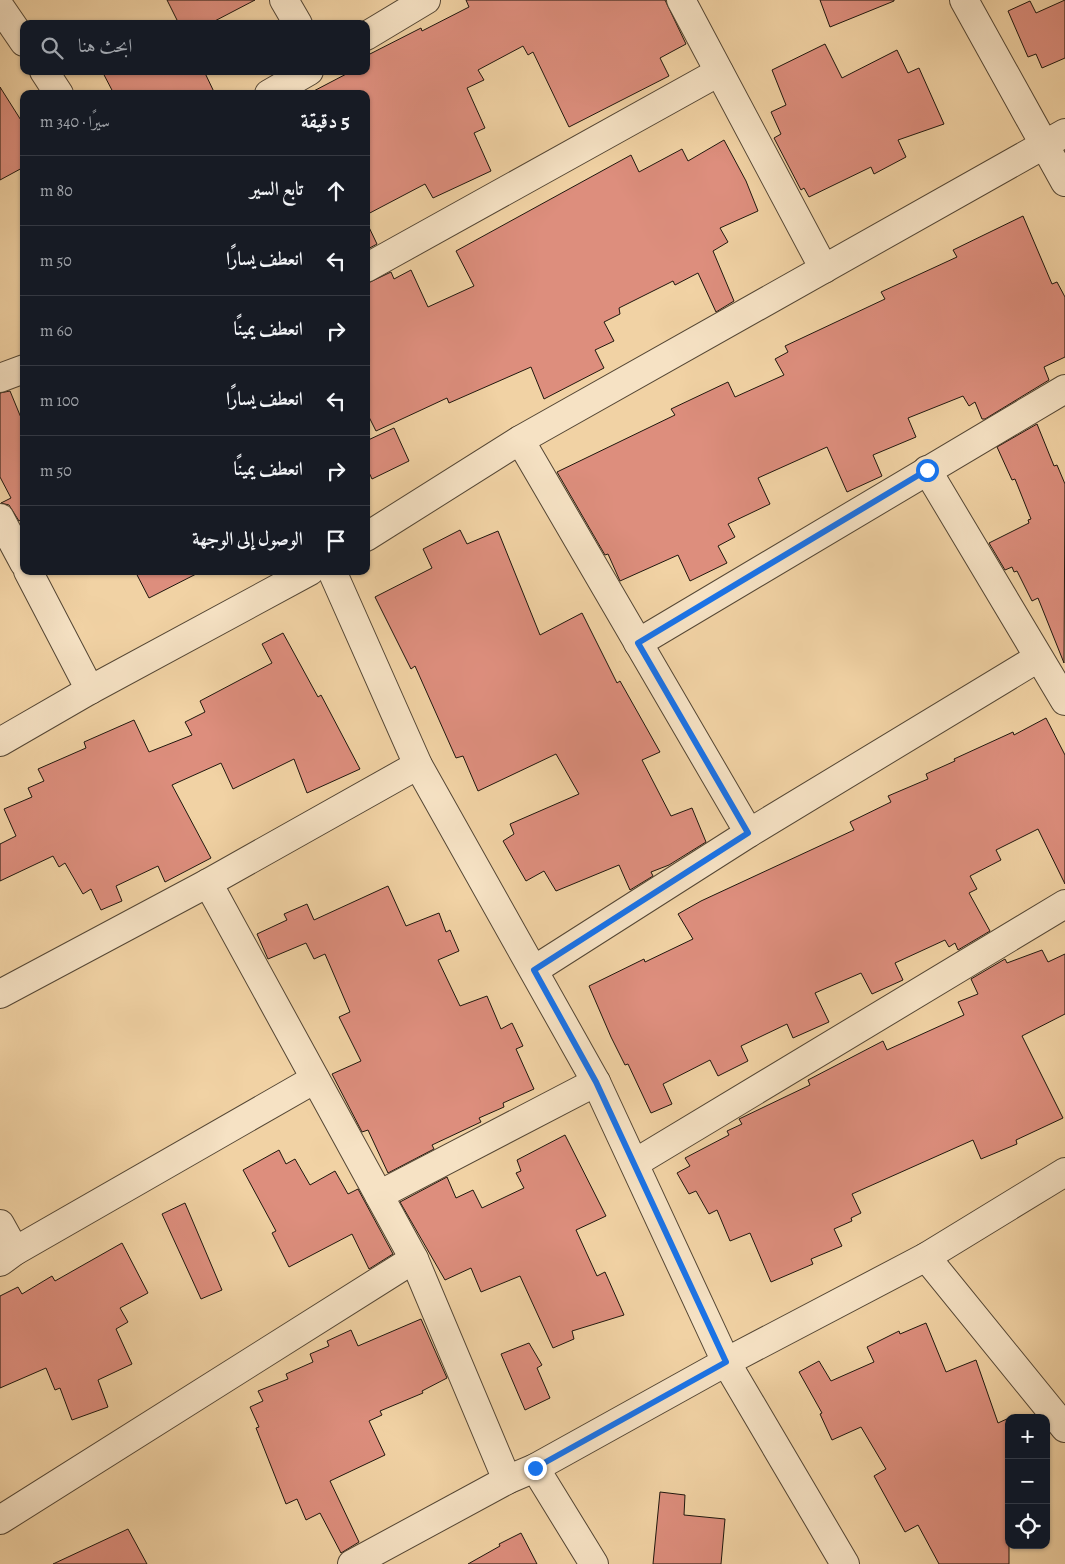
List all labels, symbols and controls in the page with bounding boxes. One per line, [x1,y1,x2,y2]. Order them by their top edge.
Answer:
search box [20,20,370,75]
text: ابحث هنا [78,33,132,59]
icon: search [38,34,66,62]
text: 5 دقيقة [301,107,350,135]
text: سيرًا · 340 m [40,111,110,133]
text: تابع السير [250,176,303,202]
icon: ahead [322,177,350,205]
text: 80 m [40,180,73,202]
text: انعطف يسارًا [226,246,303,272]
icon: left [322,247,350,275]
text: 50 m [40,250,72,272]
text: انعطف يمينًا [233,316,303,342]
icon: right [322,317,350,345]
text: 60 m [40,320,72,342]
text: انعطف يسارًا [226,386,303,412]
icon: left [322,387,350,415]
text: 100 m [40,390,79,412]
text: انعطف يمينًا [233,456,303,482]
icon: right [322,457,350,485]
route start [916,459,939,482]
text: 50 m [40,460,72,482]
text: الوصول إلى الوجهة [192,526,303,552]
icon: arrive [322,527,350,555]
map controls [1005,1414,1050,1549]
button: + [1005,1414,1050,1459]
route end [524,1457,547,1480]
button: − [1005,1459,1050,1504]
button: locate [1005,1504,1050,1549]

